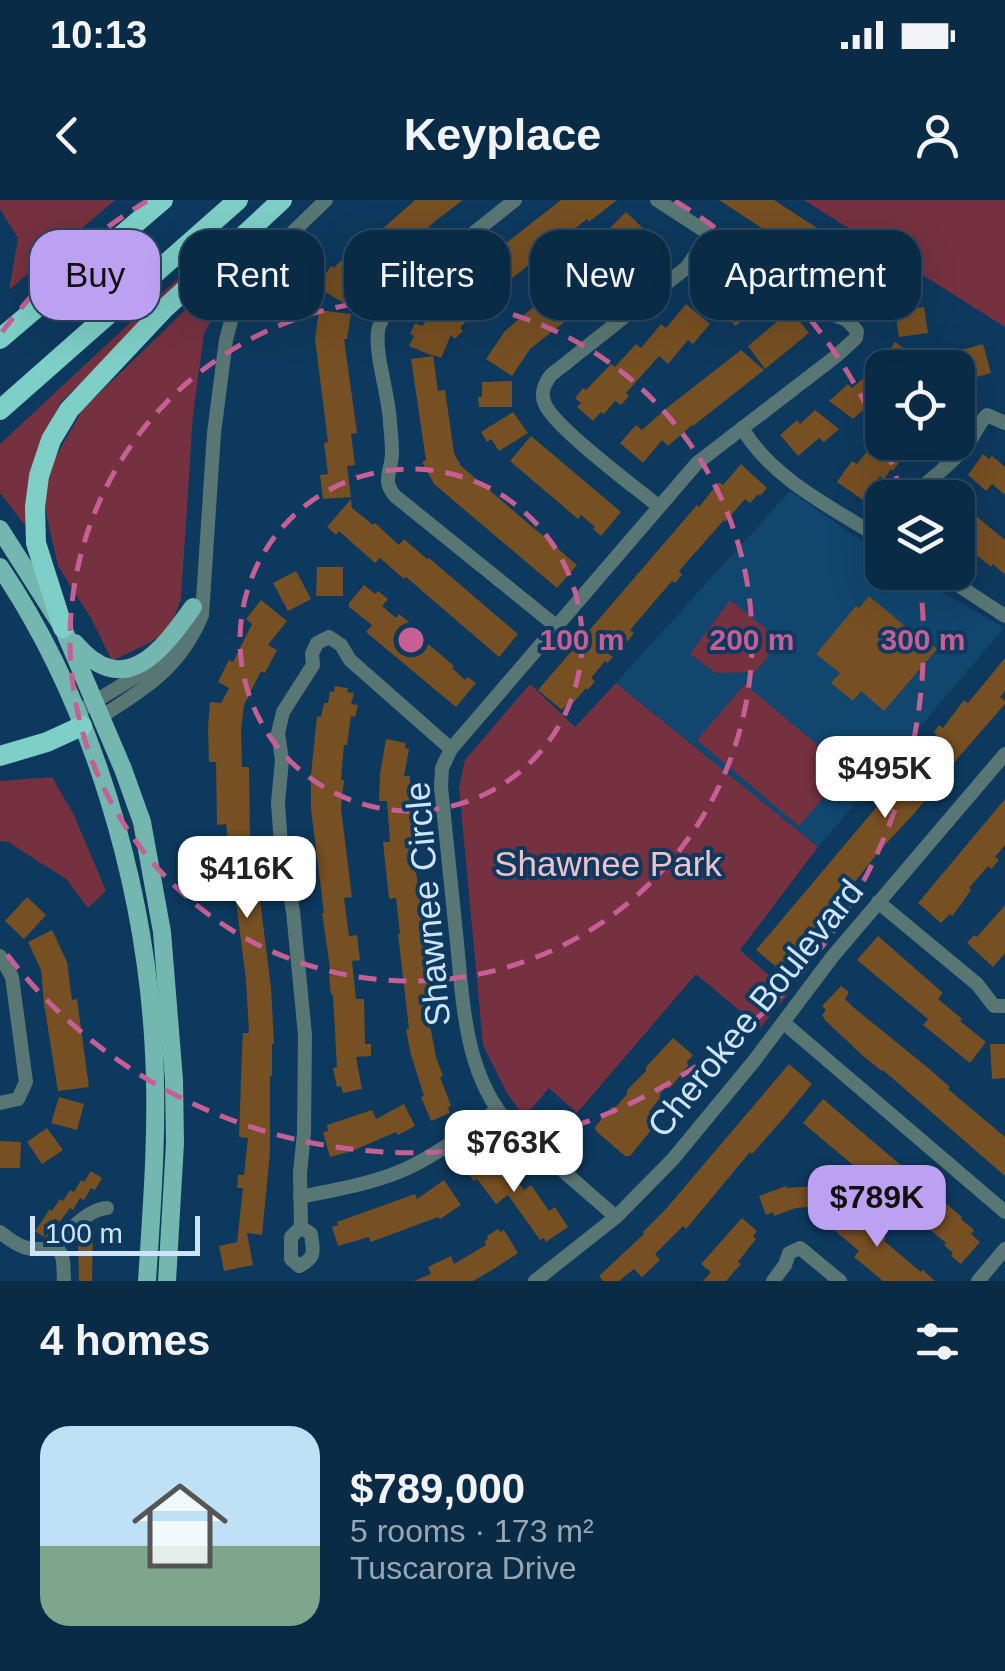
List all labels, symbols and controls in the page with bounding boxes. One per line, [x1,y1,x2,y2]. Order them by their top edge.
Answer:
text: 10:13 [50,14,147,56]
icon: back [40,108,95,163]
icon: person [910,108,965,163]
text: Keyplace [404,109,601,160]
chip: Buy [30,230,160,320]
chip: Rent [180,230,324,320]
chip: Filters [344,230,510,320]
chip: New [530,230,670,320]
chip: Apartment [690,230,921,320]
map controls [865,350,975,590]
button: locate [865,350,975,460]
button: layers [865,480,975,590]
centre of rings [393,622,429,658]
text: 100 m [539,623,625,656]
text: 200 m [709,623,795,656]
text: 300 m [880,623,966,656]
pin: $495K [815,736,955,821]
text: $495K [838,750,932,786]
street label: Shawnee Circle [397,780,457,1028]
pin: $416K [177,836,317,921]
park label: Shawnee Park [494,844,722,883]
text: $416K [200,850,294,886]
street label: Cherokee Boulevard [639,872,871,1144]
pin: $763K [444,1110,584,1195]
text: $763K [467,1124,561,1160]
pin: $789K [807,1165,947,1250]
text: $789K [830,1179,924,1215]
scale bar [30,1211,200,1256]
text: 100 m [45,1218,123,1249]
icon: filters [910,1314,965,1369]
text: 4 homes [40,1317,210,1364]
text: $789,000 [350,1465,525,1512]
icon: home [120,1466,240,1586]
text: 5 rooms · 173 m² [350,1513,594,1549]
text: Tuscarora Drive [350,1550,576,1586]

